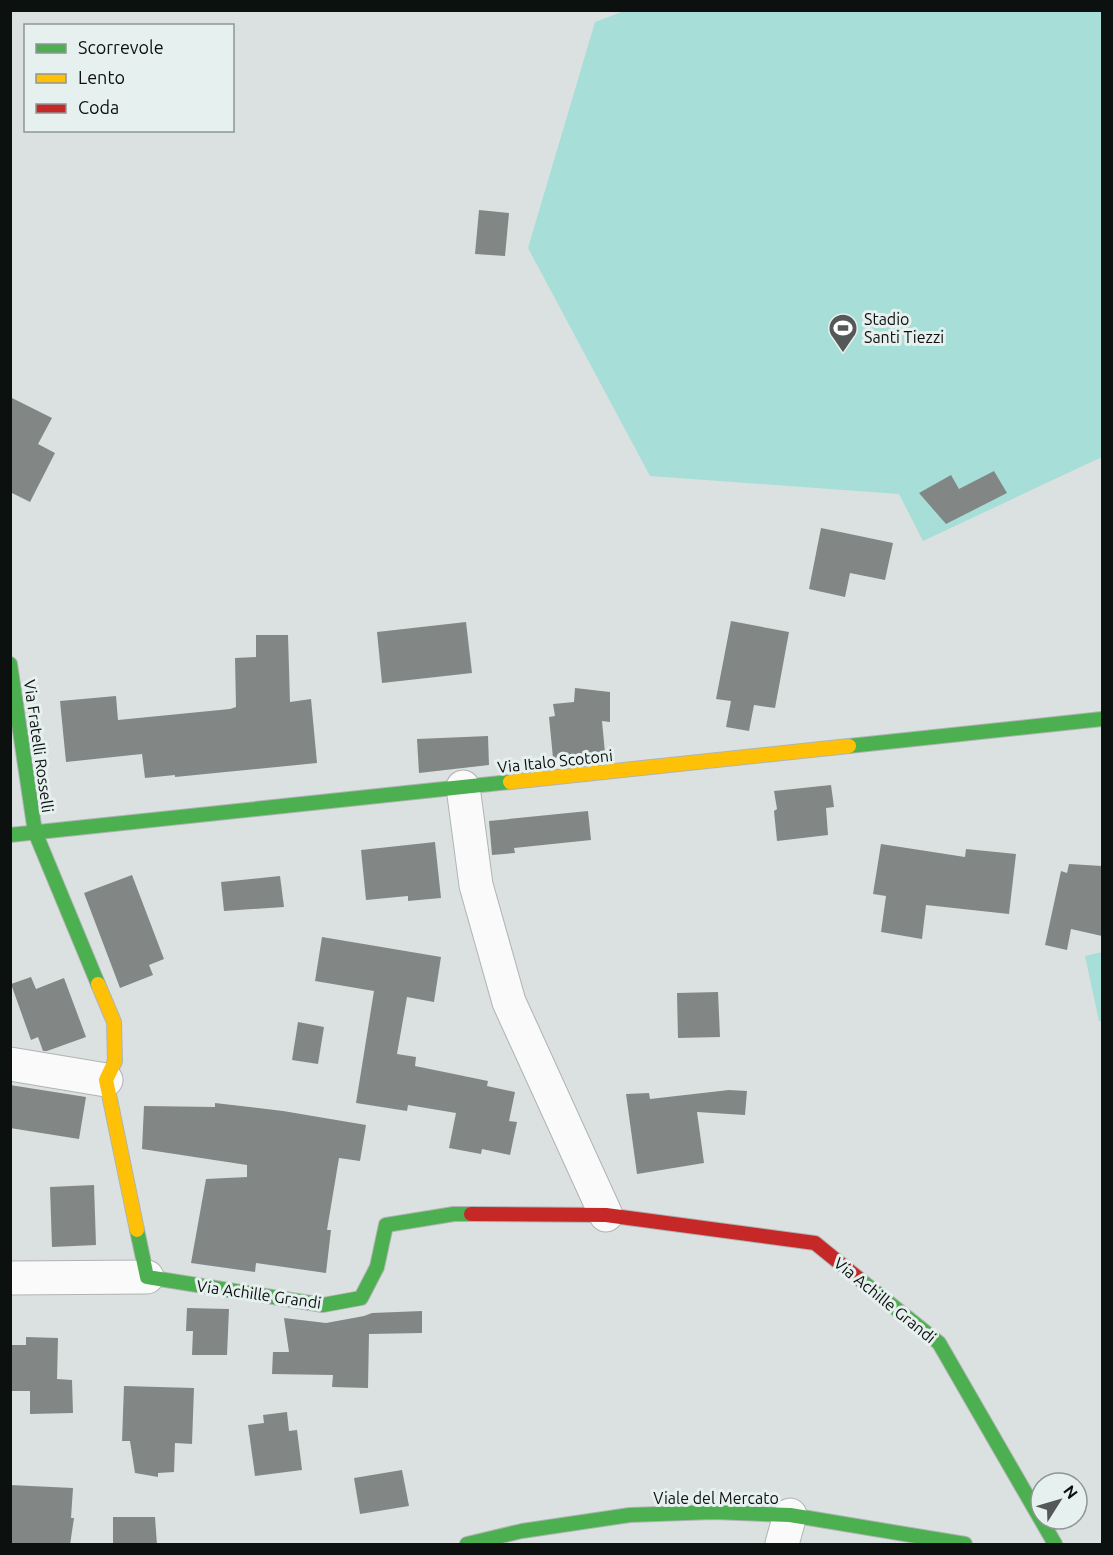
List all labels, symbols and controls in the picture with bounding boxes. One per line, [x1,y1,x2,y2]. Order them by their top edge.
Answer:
legend [24,24,234,132]
text: Scorrevole [78,37,164,57]
text: Lento [78,67,125,87]
text: Coda [78,97,119,117]
place label: Stadio Santi Tiezzi [864,310,944,346]
sports icon: Stadio Santi Tiezzi [827,312,859,354]
street label: Via Fratelli Rosselli [21,678,57,814]
street label: Via Italo Scotoni [496,746,614,776]
street label: Via Achille Grandi [831,1254,939,1346]
street label: Via Achille Grandi [196,1276,322,1312]
north arrow [1029,1471,1089,1531]
text: N [1060,1482,1082,1502]
street label: Viale del Mercato [653,1489,779,1507]

